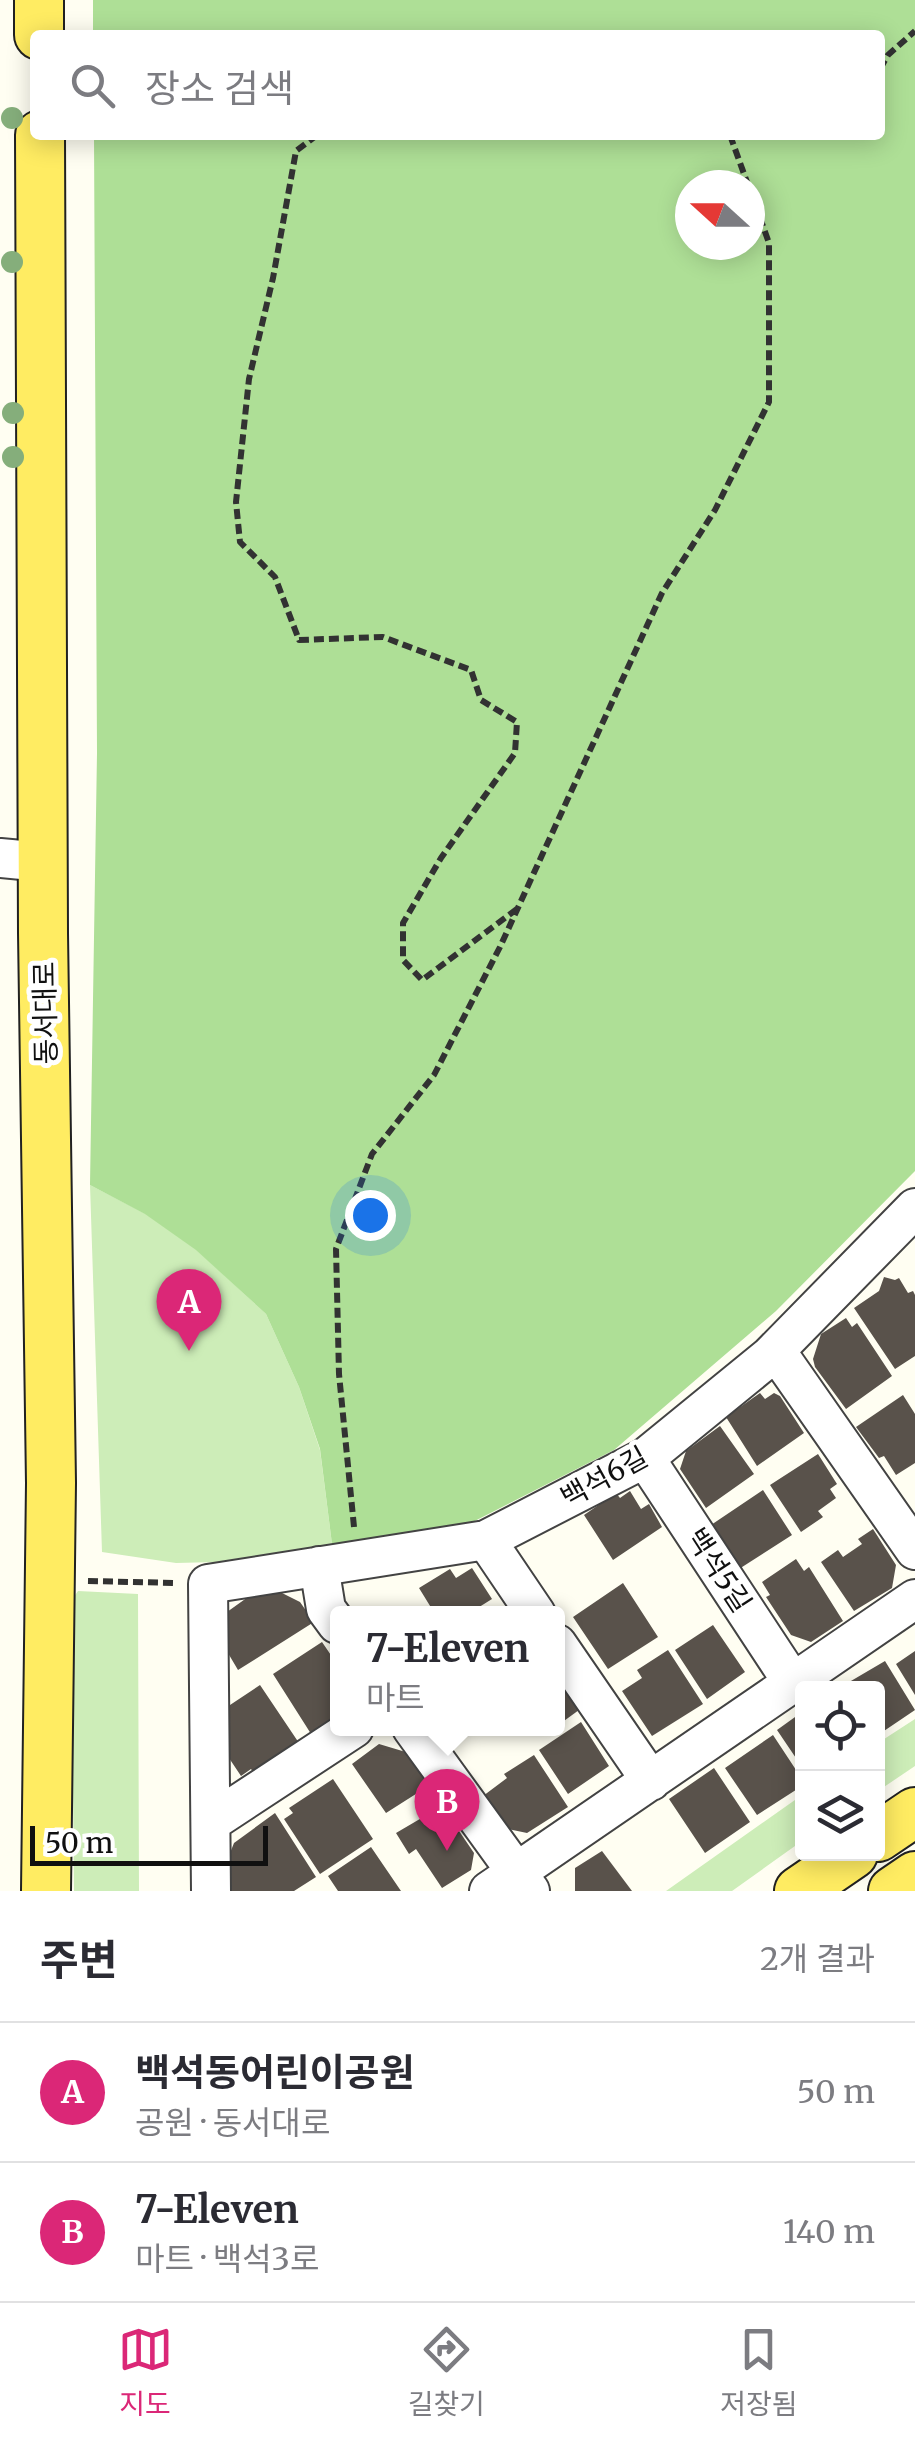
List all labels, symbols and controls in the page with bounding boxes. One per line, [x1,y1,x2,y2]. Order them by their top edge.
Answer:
search box [30,30,885,140]
icon: search [65,58,120,113]
text: 장소 검색 [145,65,294,112]
north arrow [675,170,765,260]
street label: 동서대로 [26,961,64,1065]
your location [345,1190,396,1241]
pin: A [156,1268,222,1351]
street label: 백석6길 [554,1438,654,1516]
street label: 백석5길 [678,1521,760,1619]
popup [330,1606,565,1736]
text: 7-Eleven [366,1625,529,1672]
text: 마트 [366,1678,425,1718]
map controls [795,1681,885,1861]
button: locate [795,1681,885,1771]
pin: B [414,1768,480,1851]
button: layers [795,1771,885,1861]
scale bar [30,1821,268,1866]
text: 50 m [45,1825,113,1861]
text: 주변 [40,1934,117,1986]
text: 2개 결과 [760,1939,875,1979]
text: 백석동어린이공원 [135,2049,415,2096]
text: A [61,2072,84,2112]
text: 50 m [797,2072,875,2112]
text: 공원 · 동서대로 [135,2103,330,2143]
text: 7-Eleven [135,2186,299,2233]
text: B [61,2212,84,2252]
text: 140 m [783,2212,875,2252]
text: 마트 · 백석3로 [135,2239,319,2279]
tab: 지도 [118,2322,173,2422]
tab: 길찾기 [408,2322,485,2422]
tab: 저장됨 [720,2322,797,2422]

